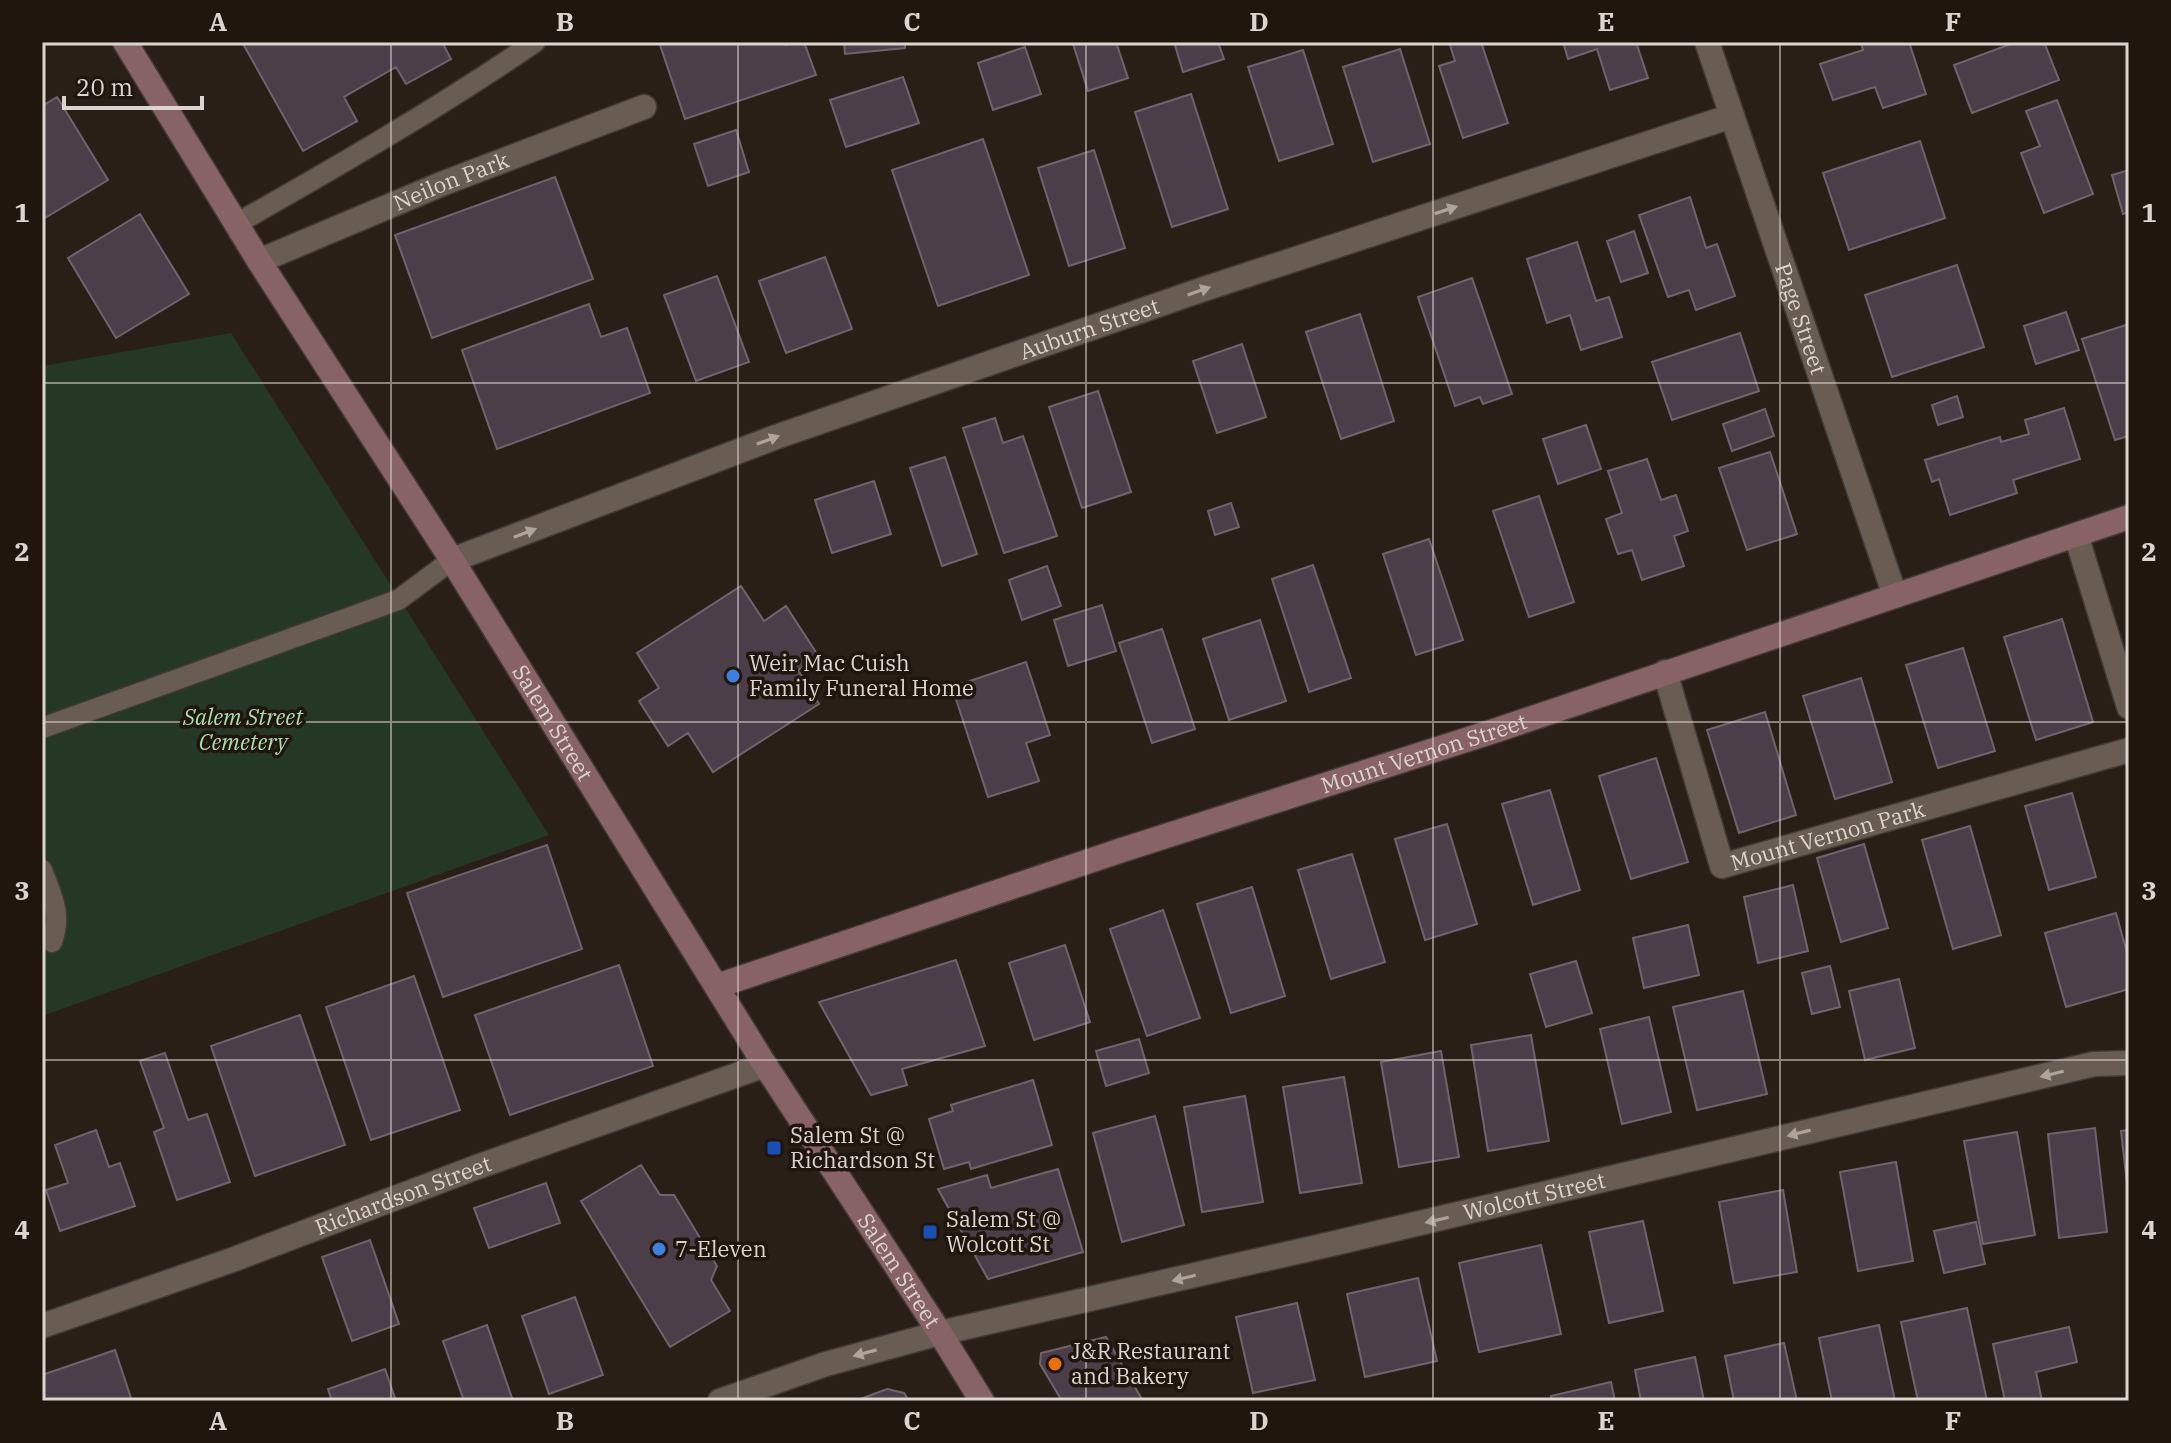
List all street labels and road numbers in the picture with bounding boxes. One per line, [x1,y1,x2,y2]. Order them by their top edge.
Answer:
street label: Neilon Park [389,145,513,217]
street label: Page Street [1769,259,1834,378]
street label: Auburn Street [1015,291,1163,366]
street label: Salem Street [506,659,600,786]
street label: Mount Vernon Street [1317,706,1530,799]
street label: Mount Vernon Park [1727,794,1928,877]
street label: Richardson Street [311,1148,495,1241]
street label: Wolcott Street [1460,1165,1608,1226]
street label: Salem Street [851,1207,948,1333]

